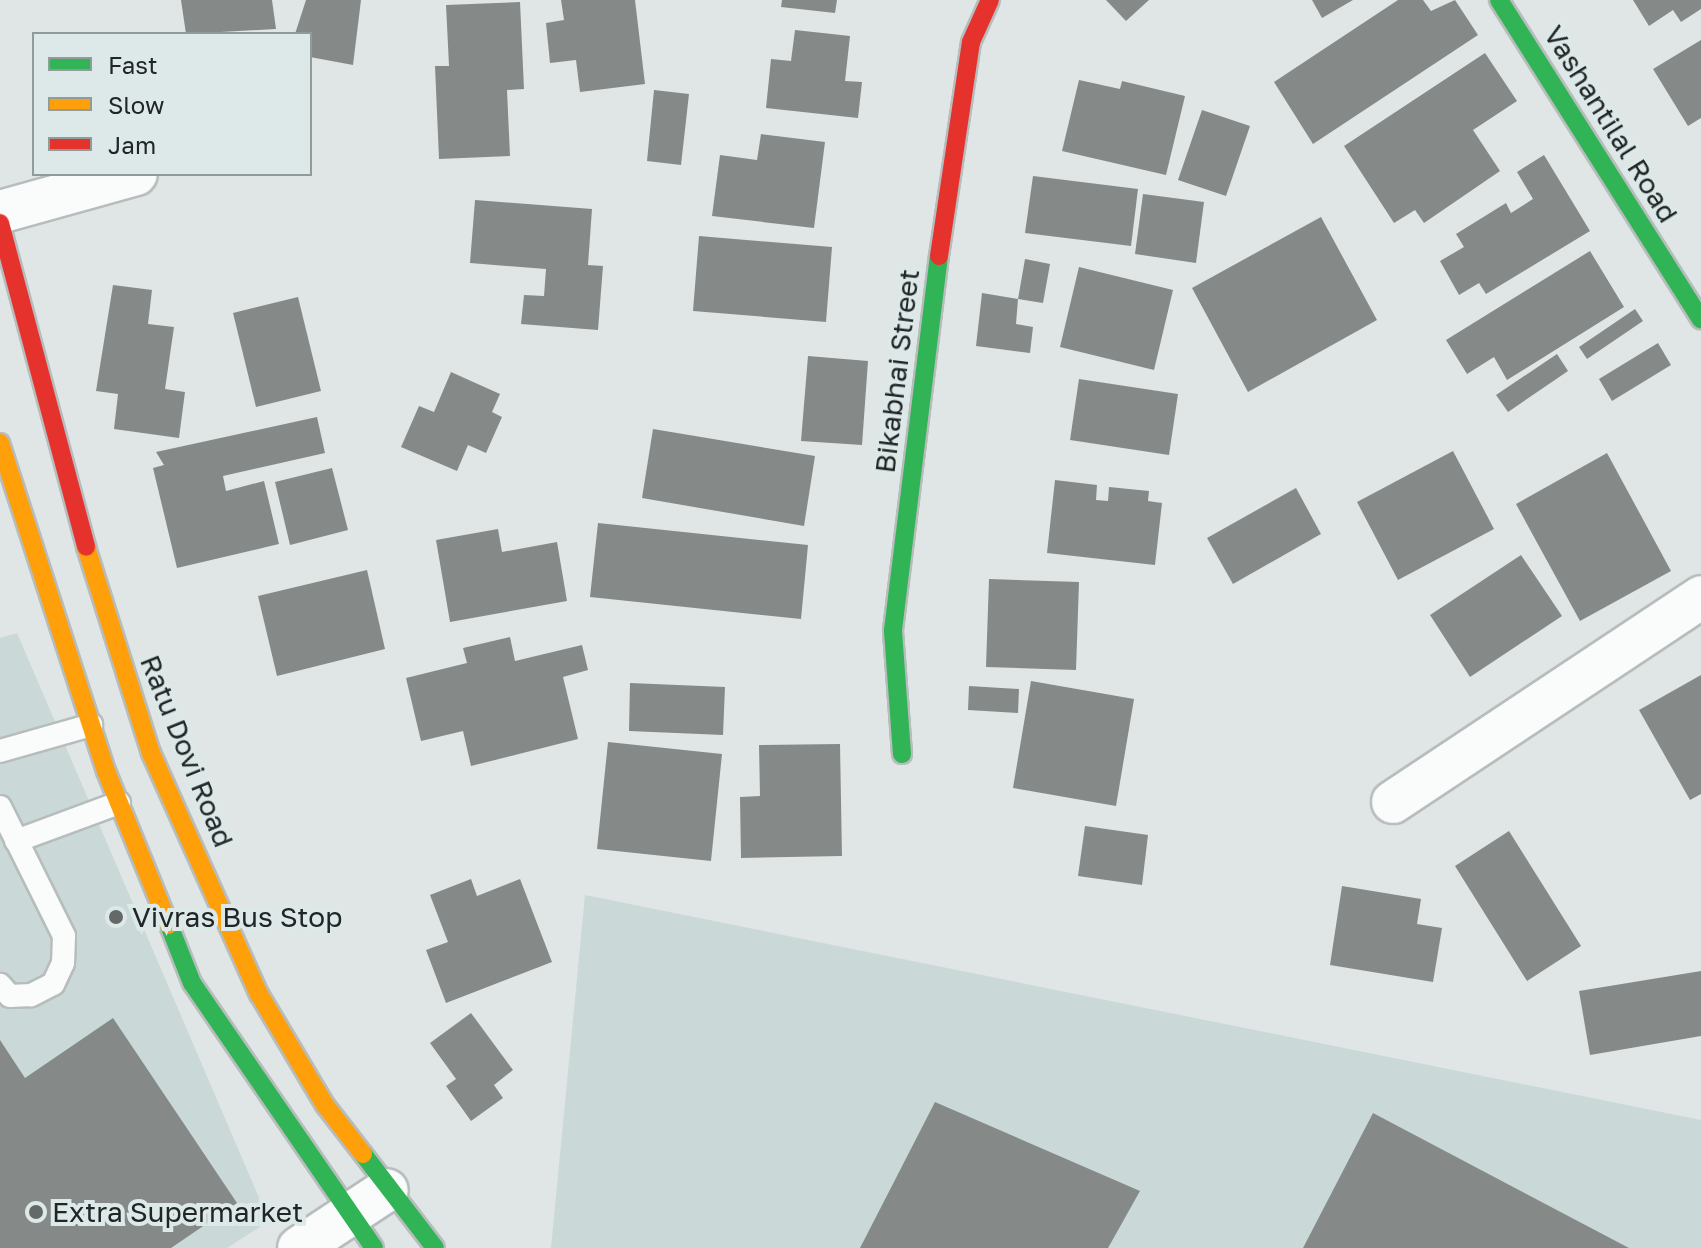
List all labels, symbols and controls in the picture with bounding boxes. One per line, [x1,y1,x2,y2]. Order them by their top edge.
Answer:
street label: Vashantilal Road [1537,19,1685,229]
legend [32,32,312,176]
text: Fast [108,50,158,79]
text: Slow [108,90,164,119]
text: Jam [108,130,156,159]
street label: Bikabhai Street [868,267,926,475]
street label: Ratu Dovi Road [133,650,241,852]
place label: Vivras Bus Stop [132,900,342,934]
marker: Vivras Bus Stop [107,908,125,926]
place label: Extra Supermarket [52,1195,303,1229]
marker: Extra Supermarket [27,1203,45,1221]

